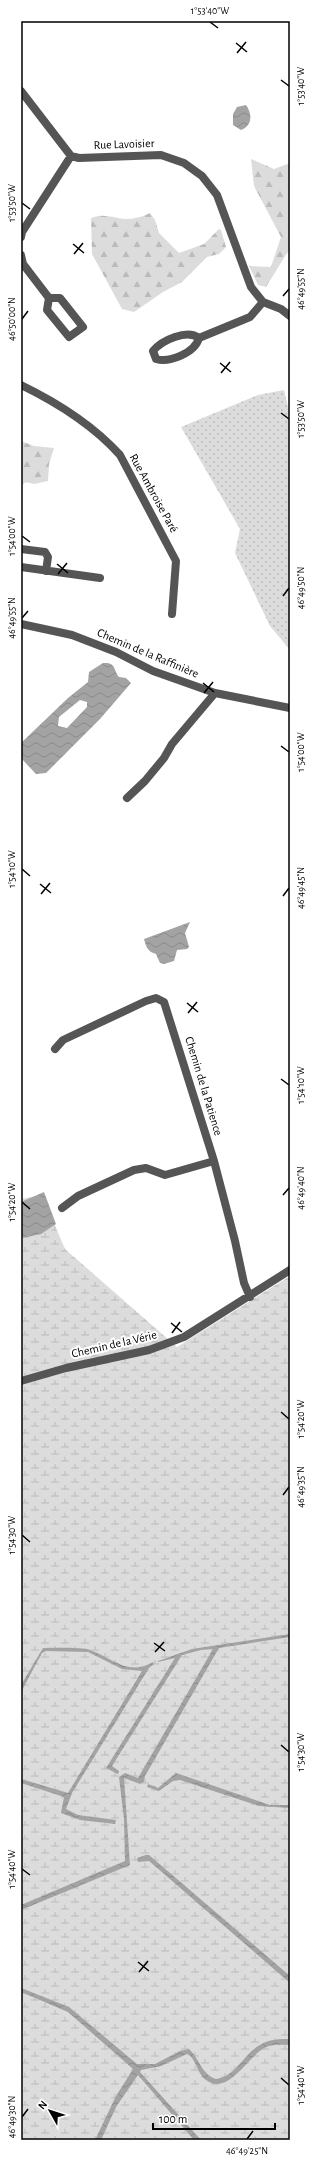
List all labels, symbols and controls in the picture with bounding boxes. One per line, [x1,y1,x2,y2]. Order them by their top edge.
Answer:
text: 1°53'40"W [191,6,229,16]
text: 1°53'40"W [296,67,306,105]
street label: Rue Lavoisier [93,137,155,151]
text: 1°53'50"W [7,184,17,222]
text: 46°49'55"N [296,268,306,310]
text: 46°50'00"N [7,297,17,341]
text: 1°53'50"W [296,400,306,438]
street label: Rue Ambroise Paré [127,452,181,534]
text: 1°54'00"W [7,516,17,556]
text: 46°49'50"N [296,567,306,609]
text: 46°49'55"N [7,597,17,639]
street label: Chemin de la Raffinière [95,626,201,680]
text: 1°54'00"W [296,732,306,772]
text: 1°54'10"W [7,850,17,888]
text: 46°49'45"N [296,867,306,909]
street label: Chemin de la Patience [183,1035,225,1137]
text: 1°54'10"W [296,1066,306,1104]
text: 46°49'40"N [296,1166,306,1210]
text: 1°54'20"W [7,1183,17,1221]
street label: Chemin de la Vérie [70,1328,158,1360]
text: 1°54'20"W [296,1400,306,1438]
text: 46°49'35"N [296,1466,306,1508]
text: 1°54'30"W [7,1516,17,1554]
text: 1°54'30"W [296,1733,306,1771]
text: 1°54'40"W [7,1849,17,1888]
text: 1°54'40"W [296,2065,306,2104]
north arrow [30,2091,70,2131]
text: 46°49'30"N [7,2096,17,2138]
text: N [36,2099,49,2111]
scale bar [153,2105,275,2131]
text: 100 m [159,2113,187,2125]
text: 46°49'25"N [226,2146,268,2156]

